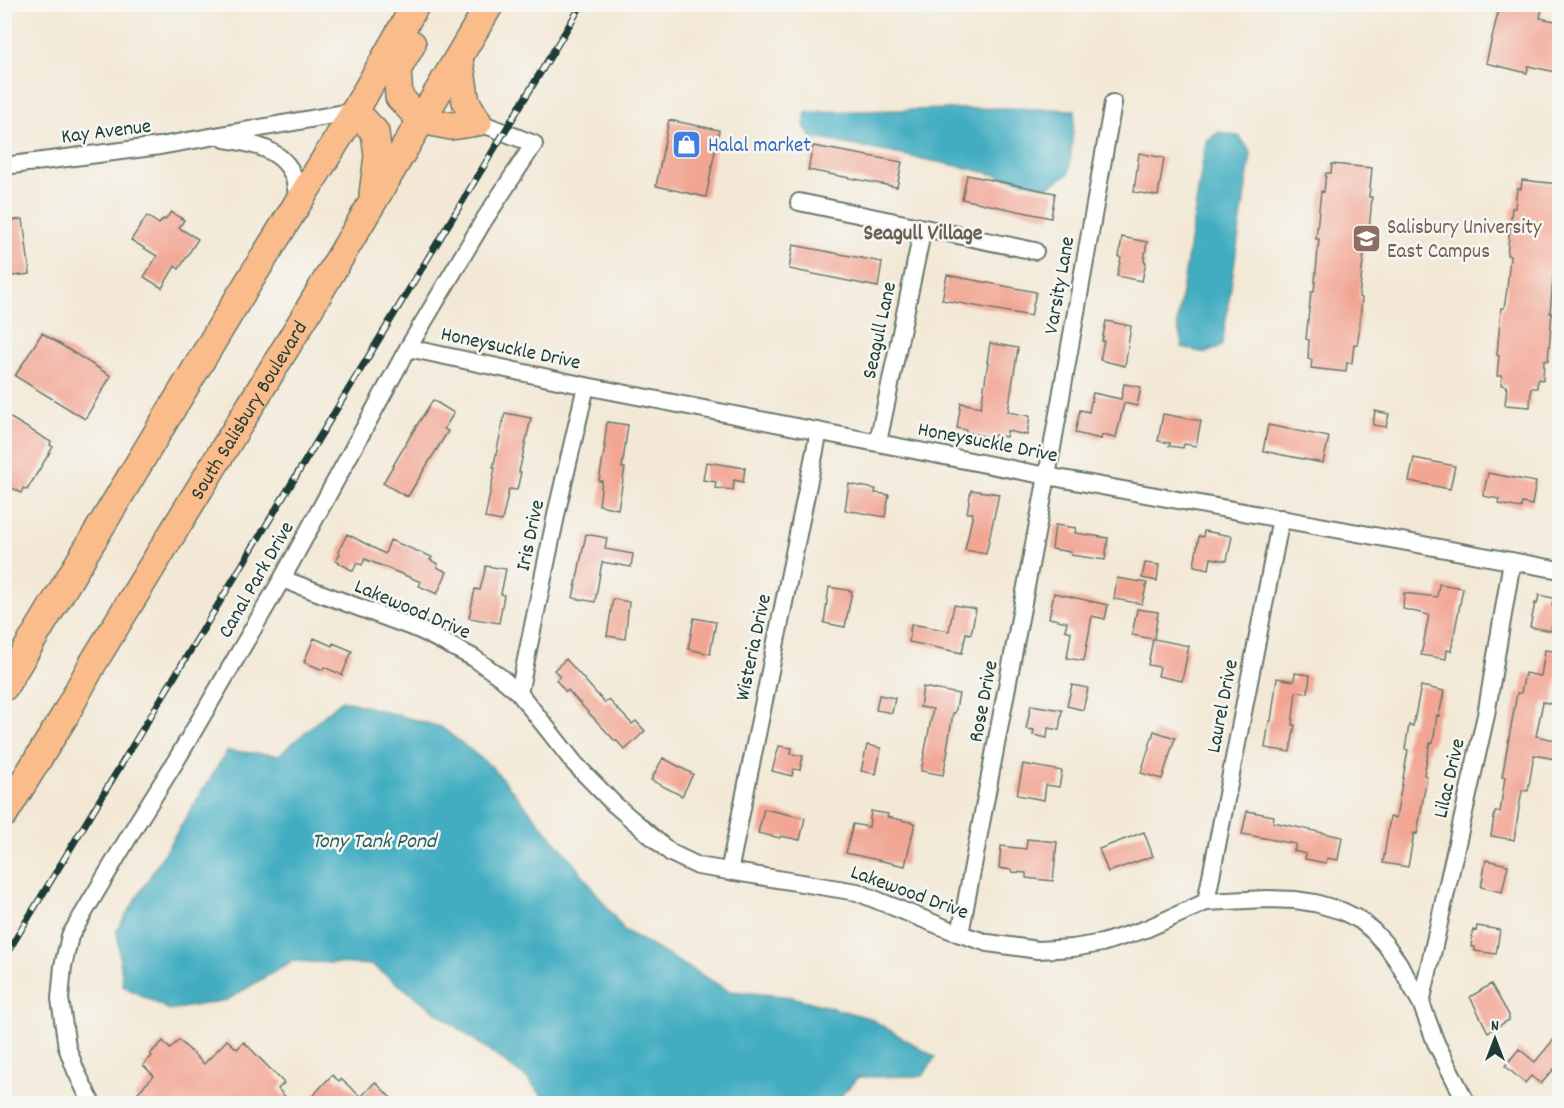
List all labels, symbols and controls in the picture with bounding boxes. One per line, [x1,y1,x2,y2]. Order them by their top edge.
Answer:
street label: Kay Avenue [60,113,153,153]
shop icon: Halal market [671,128,703,160]
place label: Halal market [708,132,811,162]
place label: Salisbury University East Campus [1387,214,1542,268]
district label: Seagull Village [863,219,983,250]
school or university icon: Salisbury University East Campus [1350,222,1382,254]
street label: Varsity Lane [1038,234,1084,337]
street label: Seagull Lane [856,279,906,382]
street label: South Salisbury Boulevard [184,316,317,507]
street label: Honeysuckle Drive [438,320,583,379]
street label: Honeysuckle Drive [915,416,1060,472]
street label: Iris Drive [510,497,554,574]
street label: Canal Park Drive [212,516,303,645]
street label: Lakewood Drive [349,573,475,649]
street label: Wisteria Drive [729,591,781,704]
street label: Laurel Drive [1200,657,1248,756]
street label: Rose Drive [962,658,1008,745]
street label: Lilac Drive [1427,736,1475,822]
water label: Tony Tank Pond [312,827,439,858]
street label: Lakewood Drive [846,859,972,929]
north arrow [1465,1009,1525,1069]
text: N [1491,1015,1499,1038]

